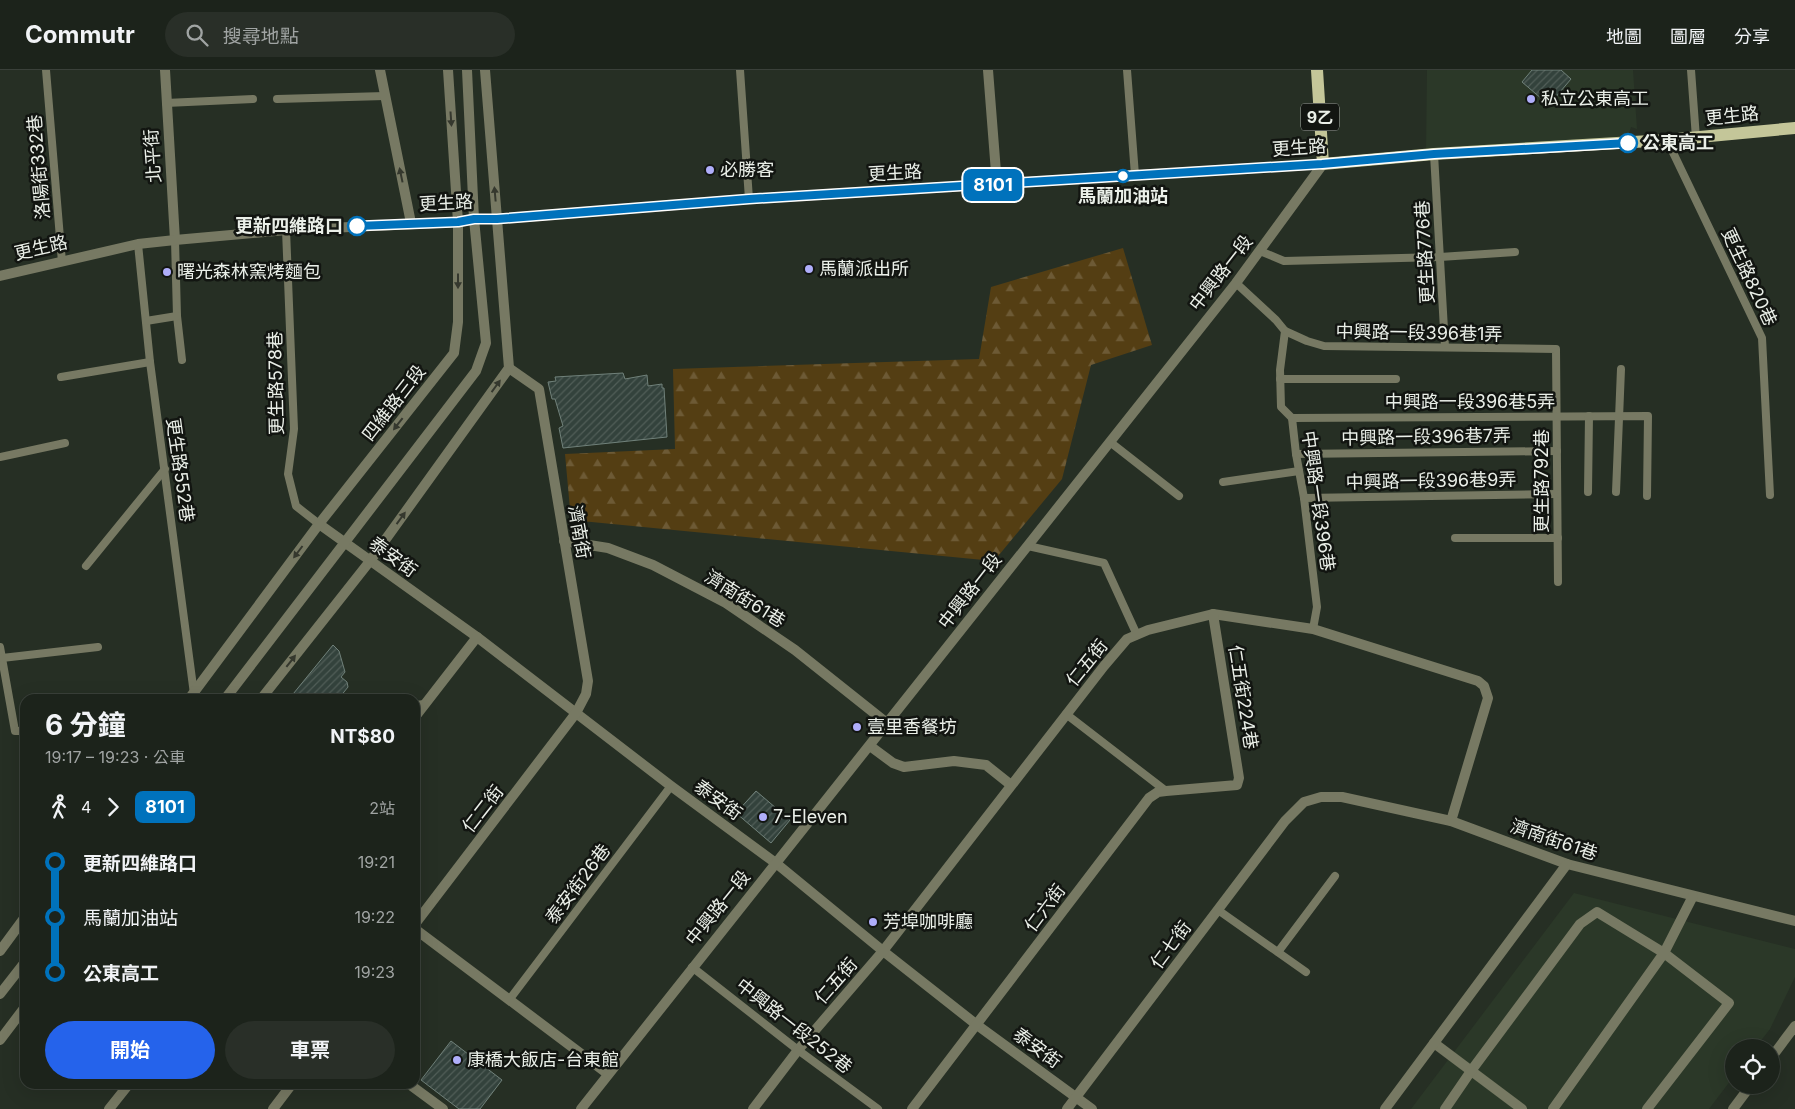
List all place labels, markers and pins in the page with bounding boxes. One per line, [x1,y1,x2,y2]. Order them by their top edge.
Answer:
place label: 私立公東高工 [1541,88,1649,109]
marker: 私立公東高工 [1525,93,1537,105]
place label: 公東高工 [1642,132,1714,153]
marker: 公東高工 [1618,133,1638,153]
place label: 必勝客 [720,159,774,180]
marker: 必勝客 [704,164,716,176]
marker: 馬蘭加油站 [1116,169,1130,183]
place label: 馬蘭加油站 [1078,185,1168,206]
place label: 更新四維路口 [235,215,343,236]
marker: 更新四維路口 [347,216,367,236]
place label: 馬蘭派出所 [819,258,909,279]
place label: 曙光森林窯烤麵包 [177,261,321,282]
marker: 馬蘭派出所 [803,263,815,275]
marker: 曙光森林窯烤麵包 [161,266,173,278]
place label: 壹里香餐坊 [867,716,957,737]
marker: 壹里香餐坊 [851,721,863,733]
place label: 7-Eleven [773,806,848,827]
marker: 7-Eleven [757,811,769,823]
place label: 芳埠咖啡廳 [883,911,973,932]
marker: 芳埠咖啡廳 [867,916,879,928]
place label: 康橋大飯店-台東館 [467,1049,619,1070]
marker: 康橋大飯店-台東館 [451,1054,463,1066]

